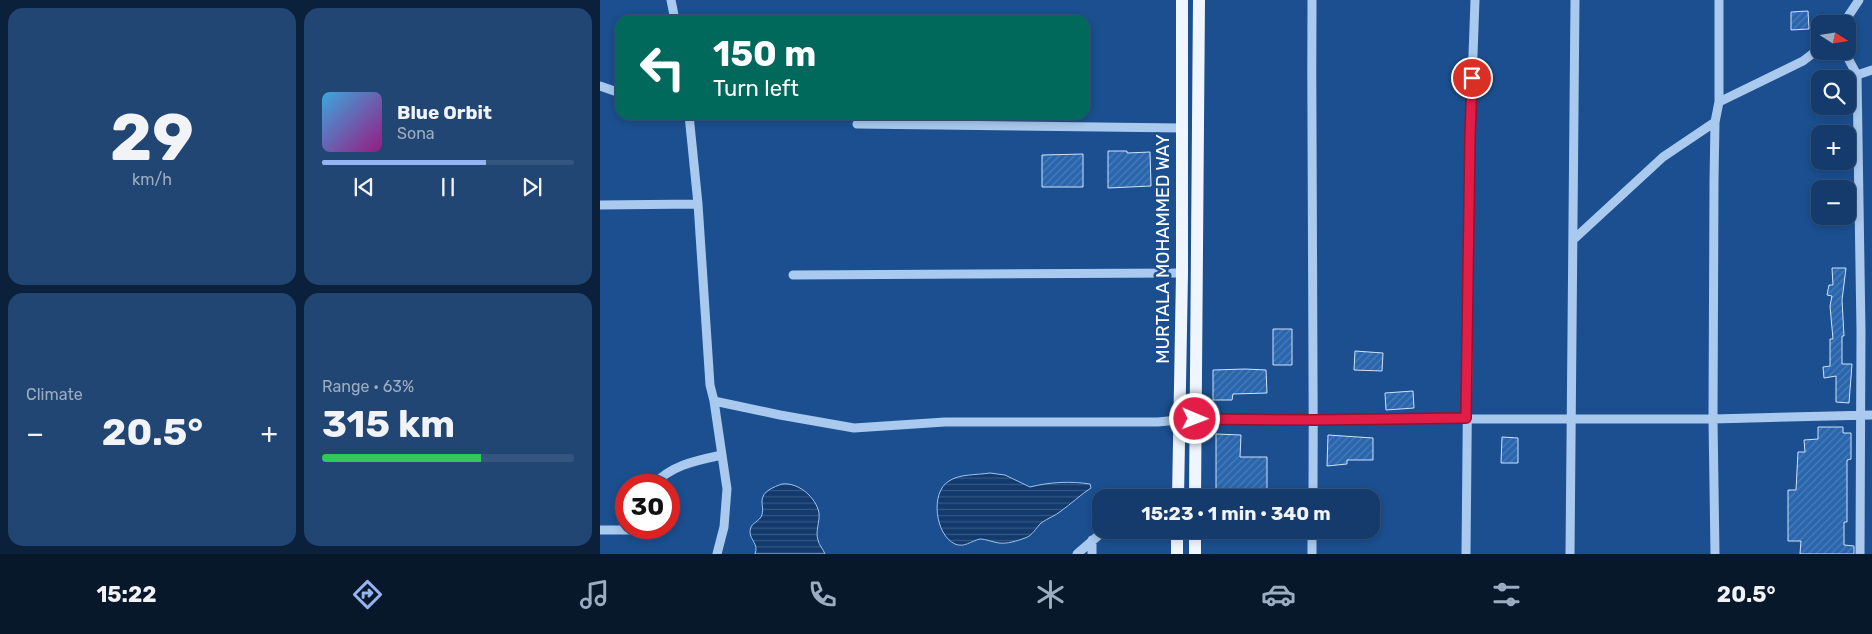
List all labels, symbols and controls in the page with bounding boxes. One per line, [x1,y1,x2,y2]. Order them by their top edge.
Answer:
north arrow [1811,15,1856,60]
map controls [1811,15,1856,225]
text: 150 m [713,33,816,75]
icon: left [630,35,695,100]
pin [1451,57,1493,99]
icon: arrive [1458,64,1486,92]
button: search [1811,70,1856,115]
text: Turn left [713,75,799,102]
text: 29 [110,99,194,176]
text: Blue Orbit [397,101,492,124]
text: Sona [397,124,435,143]
button: + [1811,125,1856,170]
street label: MURTALA MOHAMMED WAY [1152,134,1174,364]
text: km/h [132,170,172,189]
icon: previous [350,173,378,201]
icon: pause [434,173,462,201]
icon: next [518,173,546,201]
button: − [1811,180,1856,225]
text: Range · 63% [322,377,414,396]
text: Climate [26,385,83,404]
position arrow [1168,392,1220,444]
text: 315 km [322,401,455,447]
text: 20.5° [102,409,203,455]
text: − [26,417,44,450]
text: + [261,417,278,450]
speed limit sign: 30 [615,474,680,539]
text: 15:23 · 1 min · 340 m [1141,502,1331,525]
icon: directions [350,577,385,612]
icon: music [577,577,612,612]
icon: phone [805,577,840,612]
icon: climate [1033,577,1068,612]
icon: car [1261,577,1296,612]
icon: filters [1489,577,1524,612]
text: 15:22 [96,581,157,608]
text: 20.5° [1717,581,1775,608]

